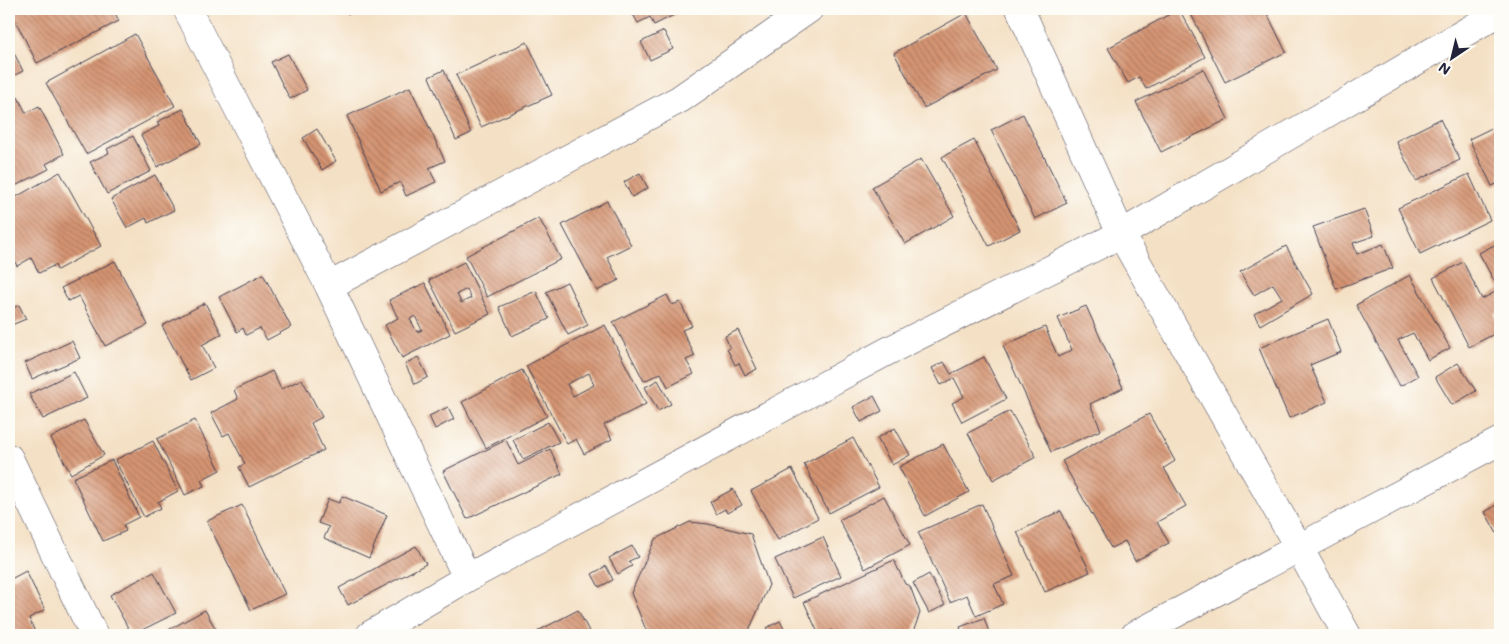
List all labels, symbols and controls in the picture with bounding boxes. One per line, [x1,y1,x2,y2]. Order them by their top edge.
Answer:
north arrow [1426,32,1476,82]
text: N [1434,58,1454,80]

